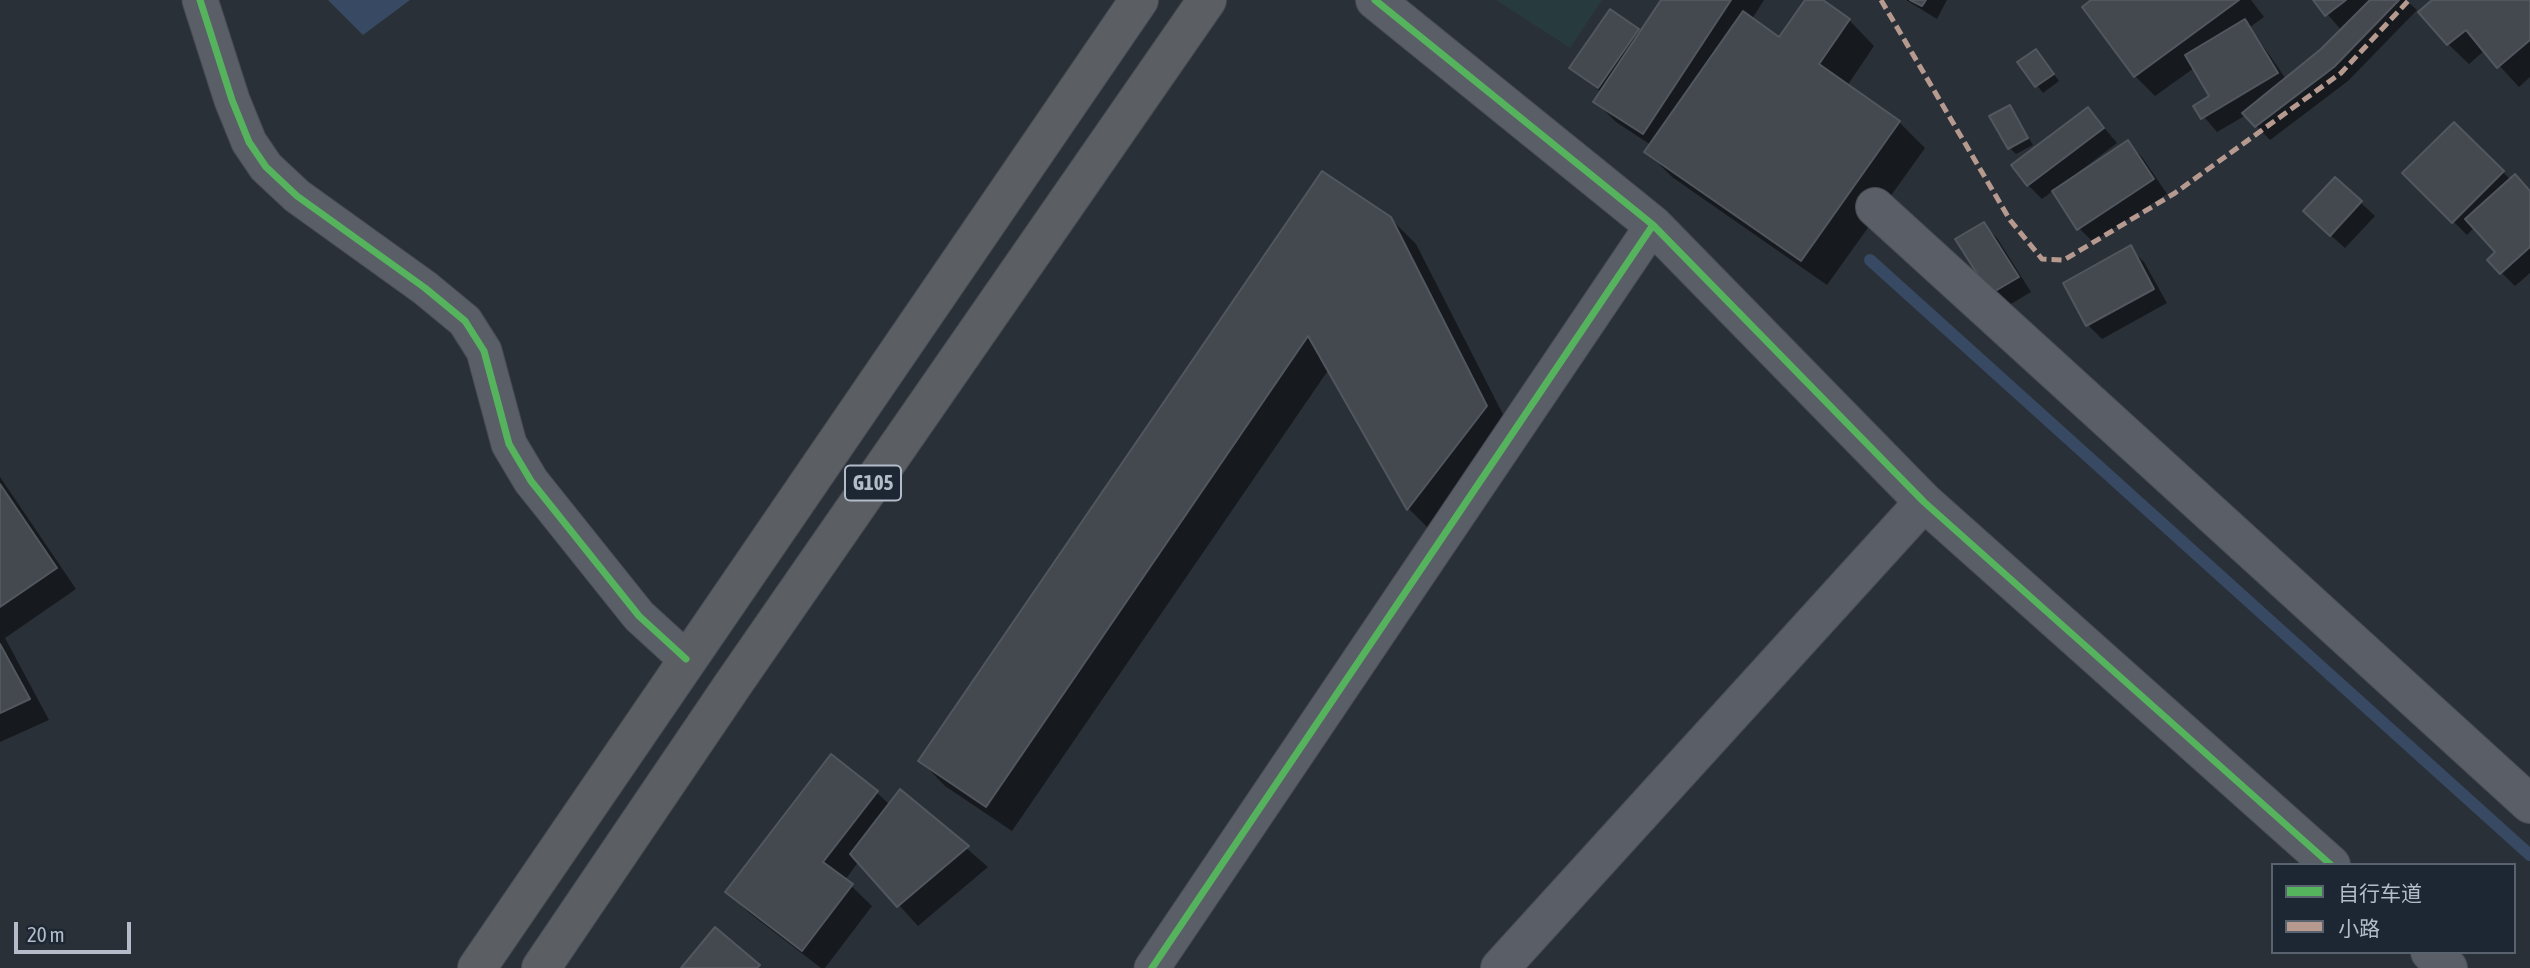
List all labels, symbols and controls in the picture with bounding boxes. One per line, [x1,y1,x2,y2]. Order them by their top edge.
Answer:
road number: G105 [845,466,901,500]
legend [2271,863,2516,954]
text: 自行车道 [2338,881,2422,905]
scale bar [18,908,135,952]
text: 小路 [2338,916,2380,940]
text: 20 m [27,922,65,946]

